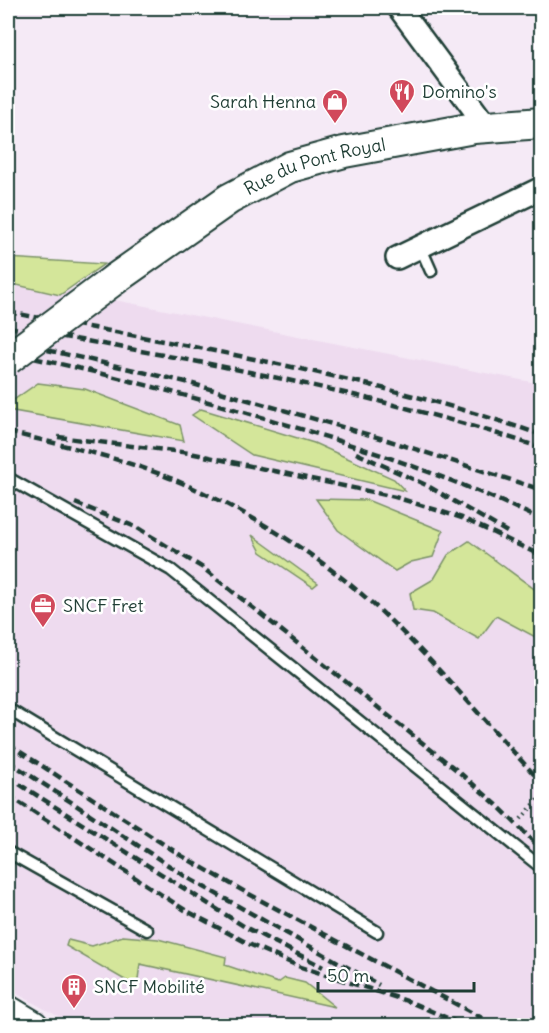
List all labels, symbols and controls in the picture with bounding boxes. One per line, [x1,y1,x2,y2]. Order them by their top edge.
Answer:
restaurant icon: Domino's [387,77,417,115]
place label: Domino's [422,80,497,103]
shop icon: Sarah Henna [320,87,350,125]
place label: Sarah Henna [210,90,316,113]
street label: Rue du Pont Royal [240,133,387,200]
office icon: SNCF Fret [28,591,58,629]
place label: SNCF Fret [63,594,144,617]
scale bar [318,955,474,993]
text: 50 m [327,964,369,987]
building icon: SNCF Mobilité [59,972,89,1010]
place label: SNCF Mobilité [94,975,205,998]

